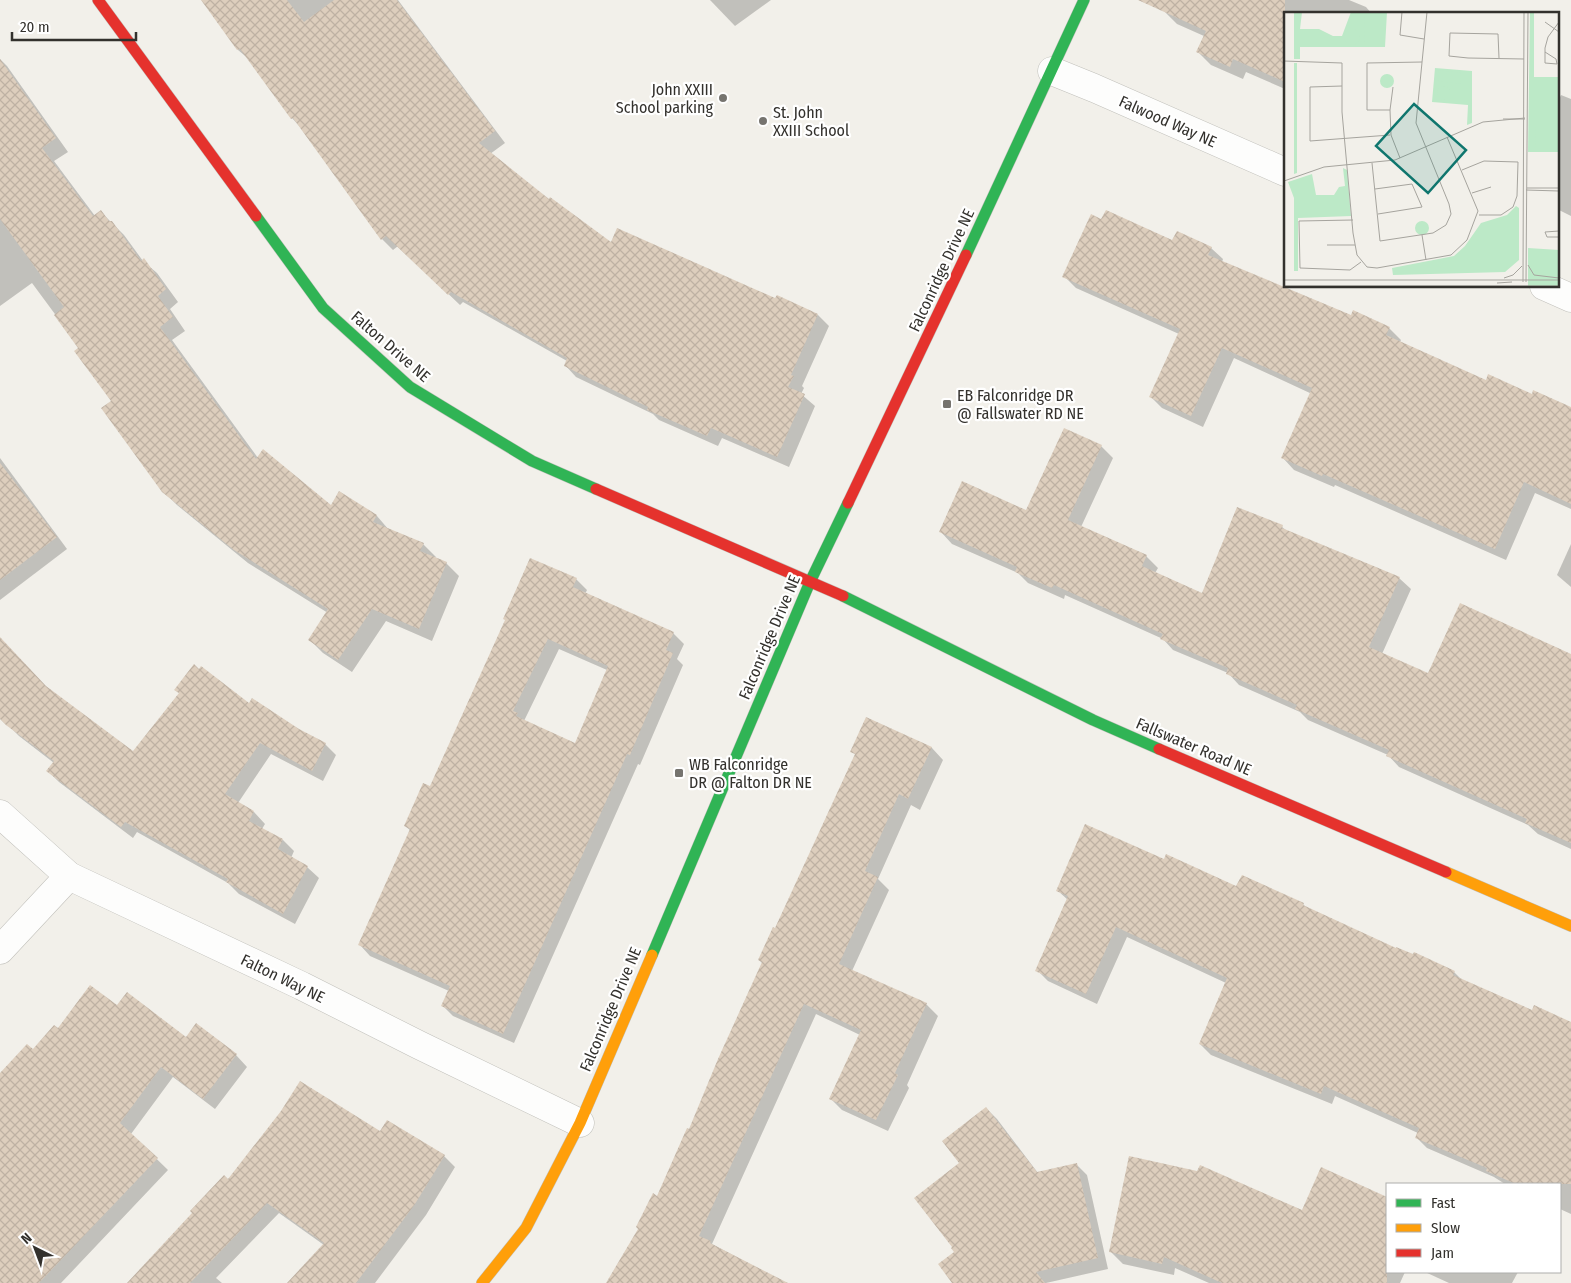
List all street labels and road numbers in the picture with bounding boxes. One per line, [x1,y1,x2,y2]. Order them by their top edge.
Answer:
street label: Falwood Way NE [1116,91,1220,151]
street label: Falconridge Drive NE [905,206,978,335]
street label: Falton Drive NE [347,307,434,386]
street label: Falconridge Drive NE [735,572,804,702]
street label: Fallswater Road NE [1133,714,1254,779]
street label: Falconridge Drive NE [576,944,645,1074]
street label: Falton Way NE [238,950,328,1007]

